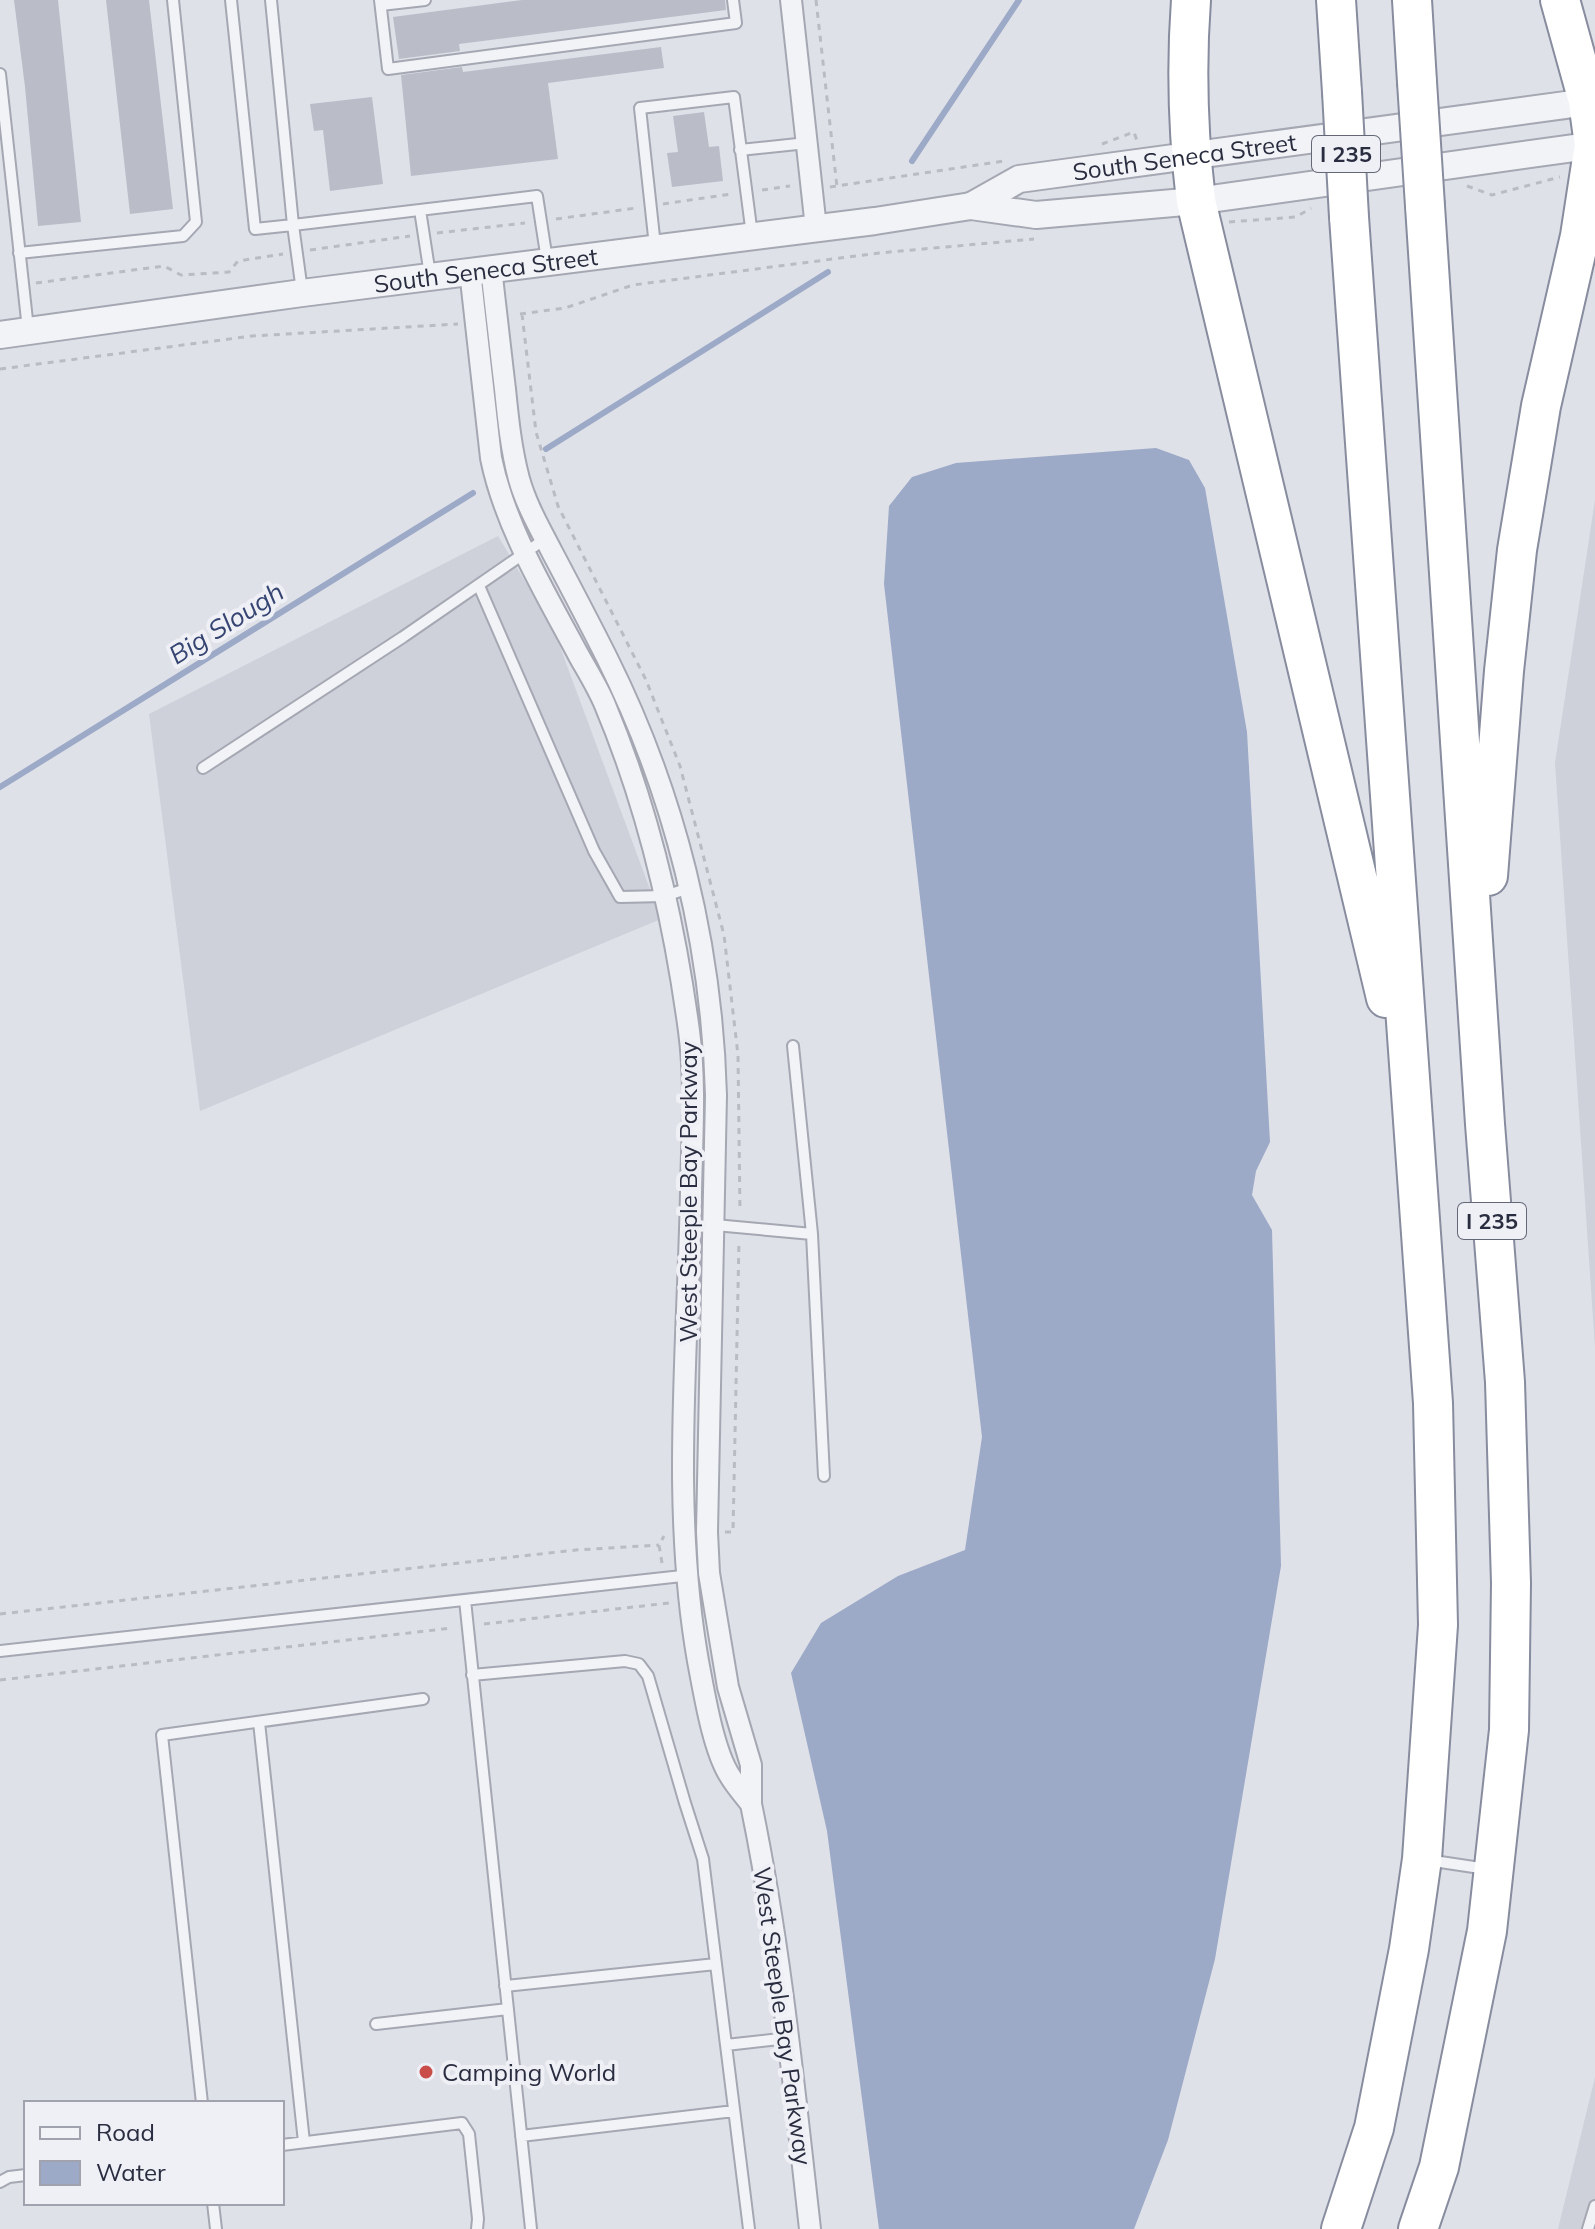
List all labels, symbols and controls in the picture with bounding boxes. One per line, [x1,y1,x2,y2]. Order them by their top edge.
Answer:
street label: South Seneca Street [1071,127,1298,187]
road number: I 235 [1312,136,1380,172]
street label: South Seneca Street [372,241,599,299]
water label: Big Slough [162,575,290,671]
street label: West Steeple Bay Parkway [673,1041,703,1342]
road number: I 235 [1458,1203,1526,1239]
street label: West Steeple Bay Parkway [747,1865,819,2167]
place label: Camping World [442,2057,616,2087]
marker: Camping World [417,2063,435,2081]
legend [24,2101,284,2205]
text: Road [96,2117,155,2147]
text: Water [96,2157,166,2187]

